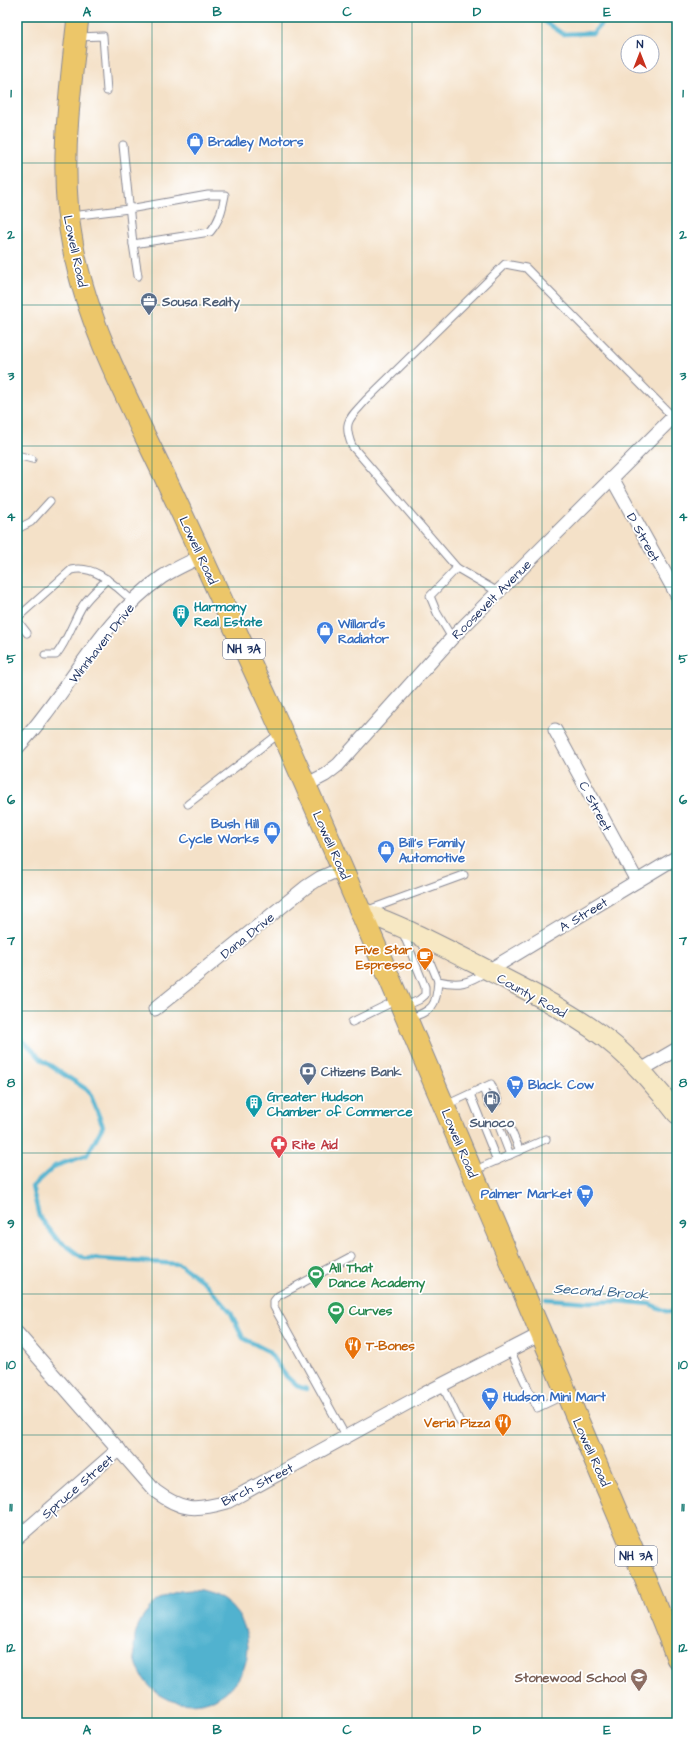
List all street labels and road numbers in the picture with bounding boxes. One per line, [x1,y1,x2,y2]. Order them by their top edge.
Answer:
street label: Lowell Road [59,214,91,289]
street label: D Street [622,510,664,566]
street label: Lowell Road [175,514,222,588]
street label: Roosevelt Avenue [448,556,536,644]
street label: Winnhaven Drive [65,600,139,687]
road number: NH 3A [223,639,265,659]
street label: C Street [574,778,616,835]
street label: Lowell Road [308,808,354,883]
street label: A Street [556,893,612,936]
street label: Dana Drive [217,908,278,963]
street label: County Road [493,969,570,1023]
street label: Lowell Road [437,1106,482,1181]
street label: Lowell Road [568,1415,614,1490]
street label: Spruce Street [38,1450,118,1523]
street label: Birch Street [218,1459,297,1511]
road number: NH 3A [615,1546,657,1566]

